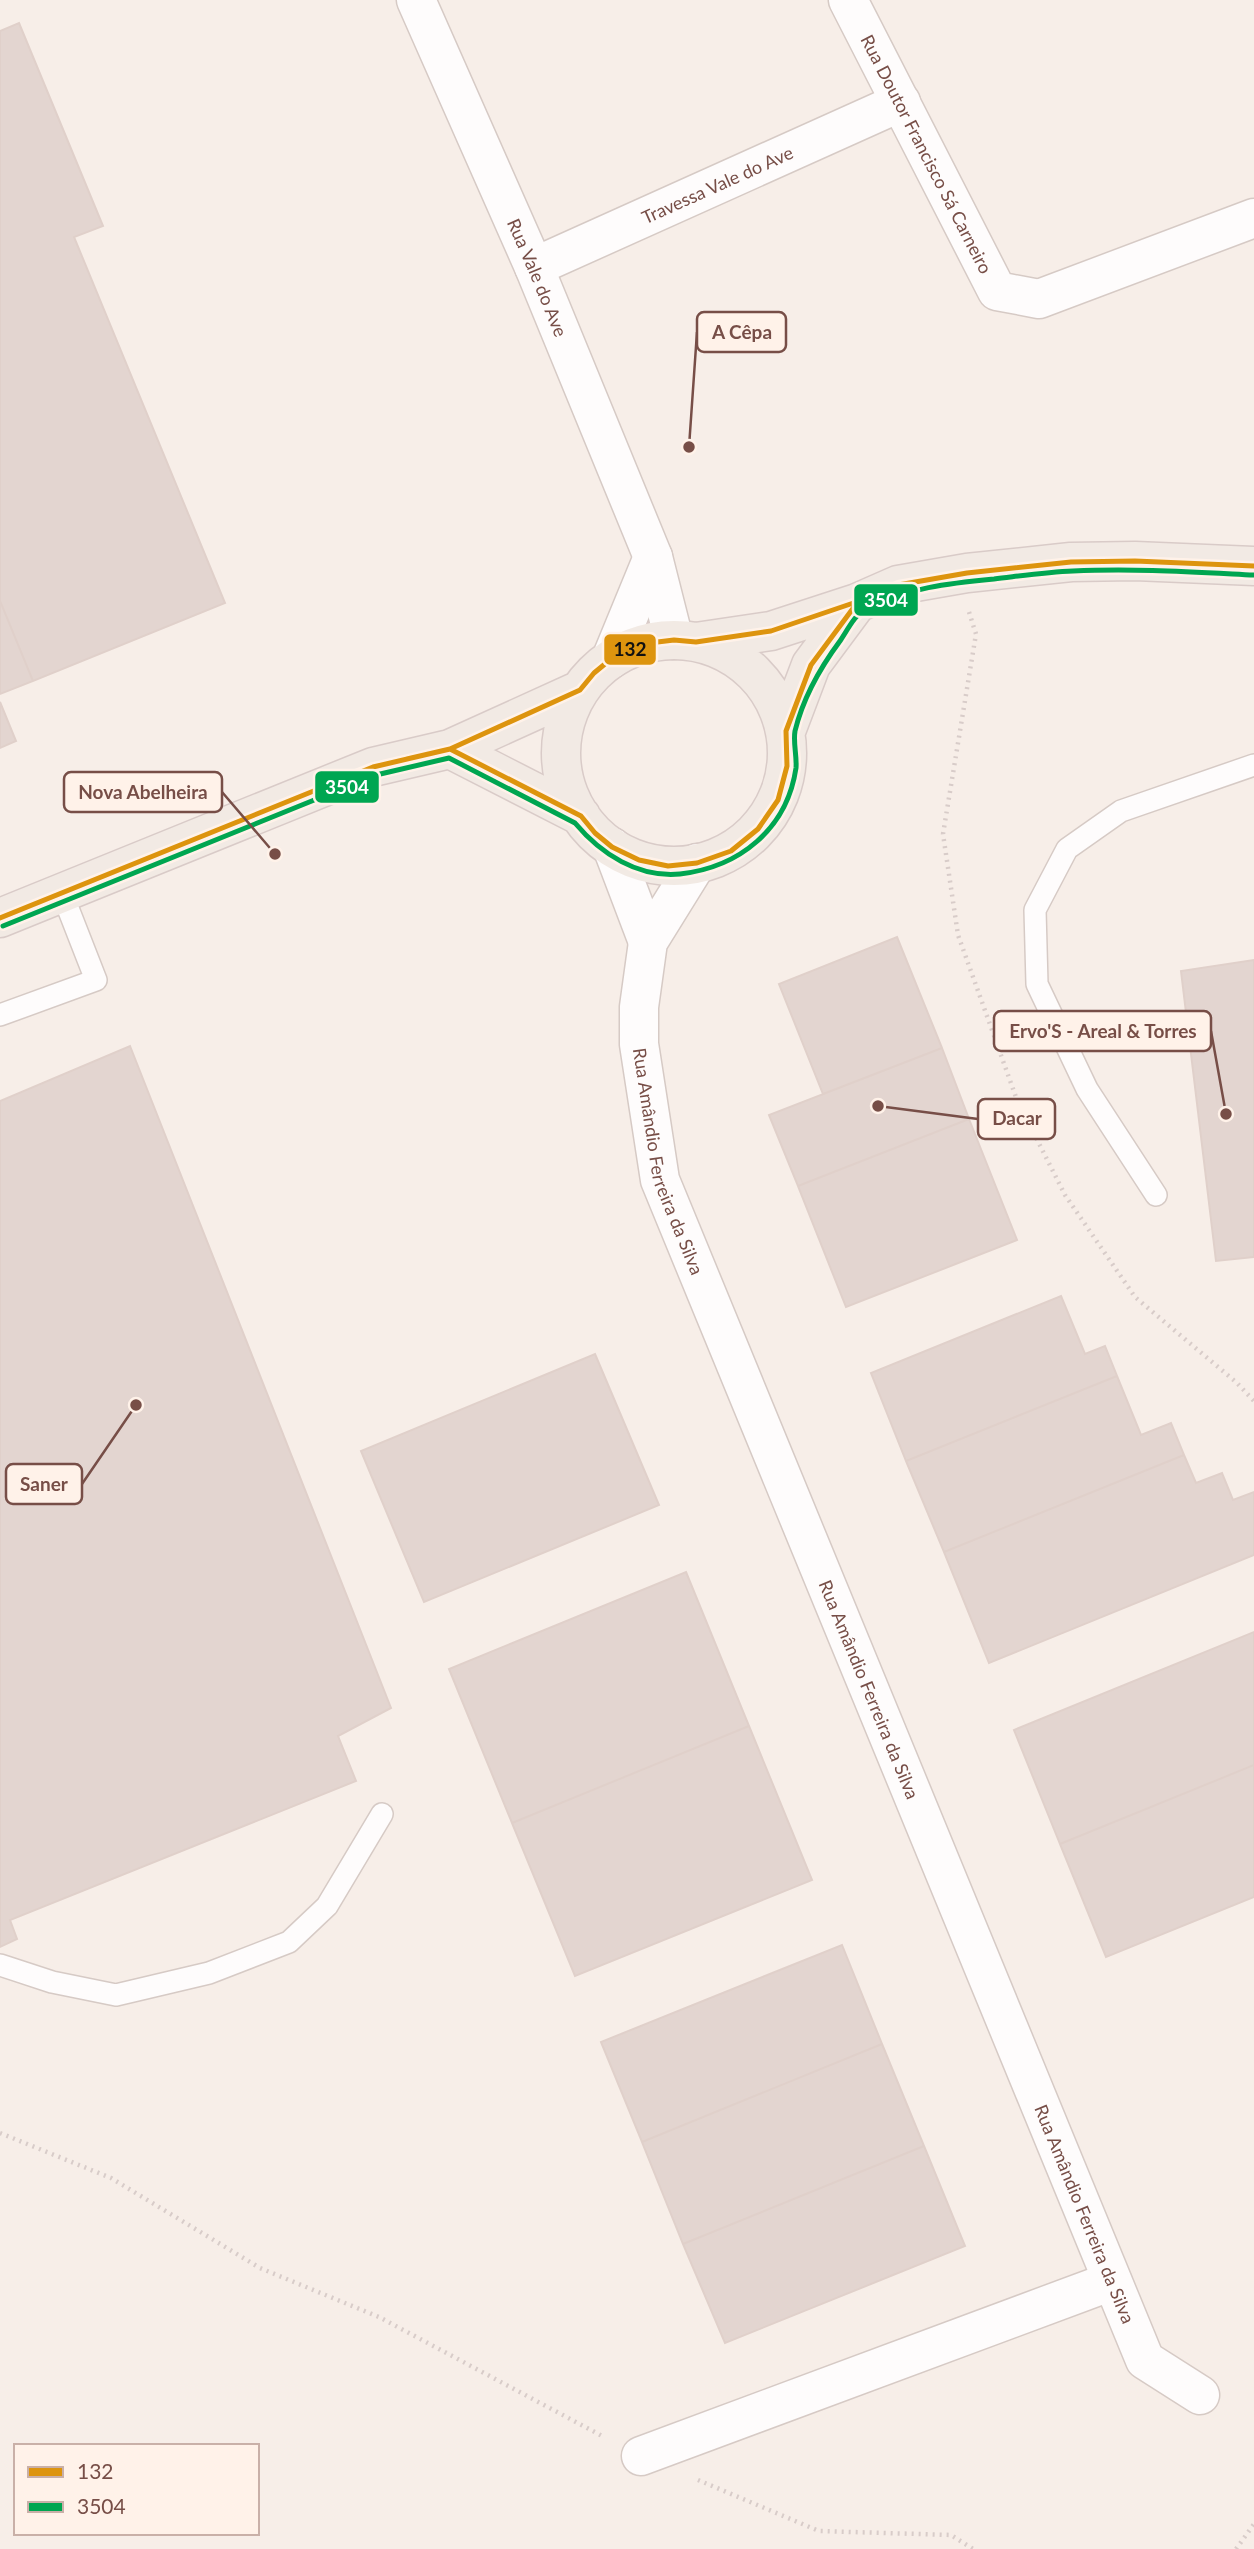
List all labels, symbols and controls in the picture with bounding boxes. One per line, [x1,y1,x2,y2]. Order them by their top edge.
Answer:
street label: Rua Doutor Francisco Sá Carneiro [857,31,997,277]
street label: Travessa Vale do Ave [638,141,796,228]
street label: Rua Vale do Ave [503,215,572,340]
callout: A Cêpa [697,312,786,352]
text: A Cêpa [711,320,772,343]
line badge: 3504 [853,583,919,617]
text: 3504 [864,588,908,611]
line badge: 132 [603,633,657,666]
text: 132 [613,637,647,660]
line badge: 3504 [314,770,380,804]
callout: Nova Abelheira [64,772,222,812]
text: 3504 [325,775,369,798]
text: Nova Abelheira [78,780,208,803]
callout: Ervo'S - Areal & Torres [994,1011,1211,1051]
text: Ervo'S - Areal & Torres [1009,1019,1197,1042]
street label: Rua Amândio Ferreira da Silva [629,1046,709,1278]
callout: Dacar [978,1099,1055,1139]
text: Dacar [992,1106,1043,1129]
callout: Saner [6,1464,82,1504]
text: Saner [20,1472,69,1495]
street label: Rua Amândio Ferreira da Silva [815,1577,924,1802]
street label: Rua Amândio Ferreira da Silva [1030,2101,1140,2327]
legend [14,2444,259,2535]
text: 132 [77,2458,114,2483]
text: 3504 [77,2493,126,2518]

